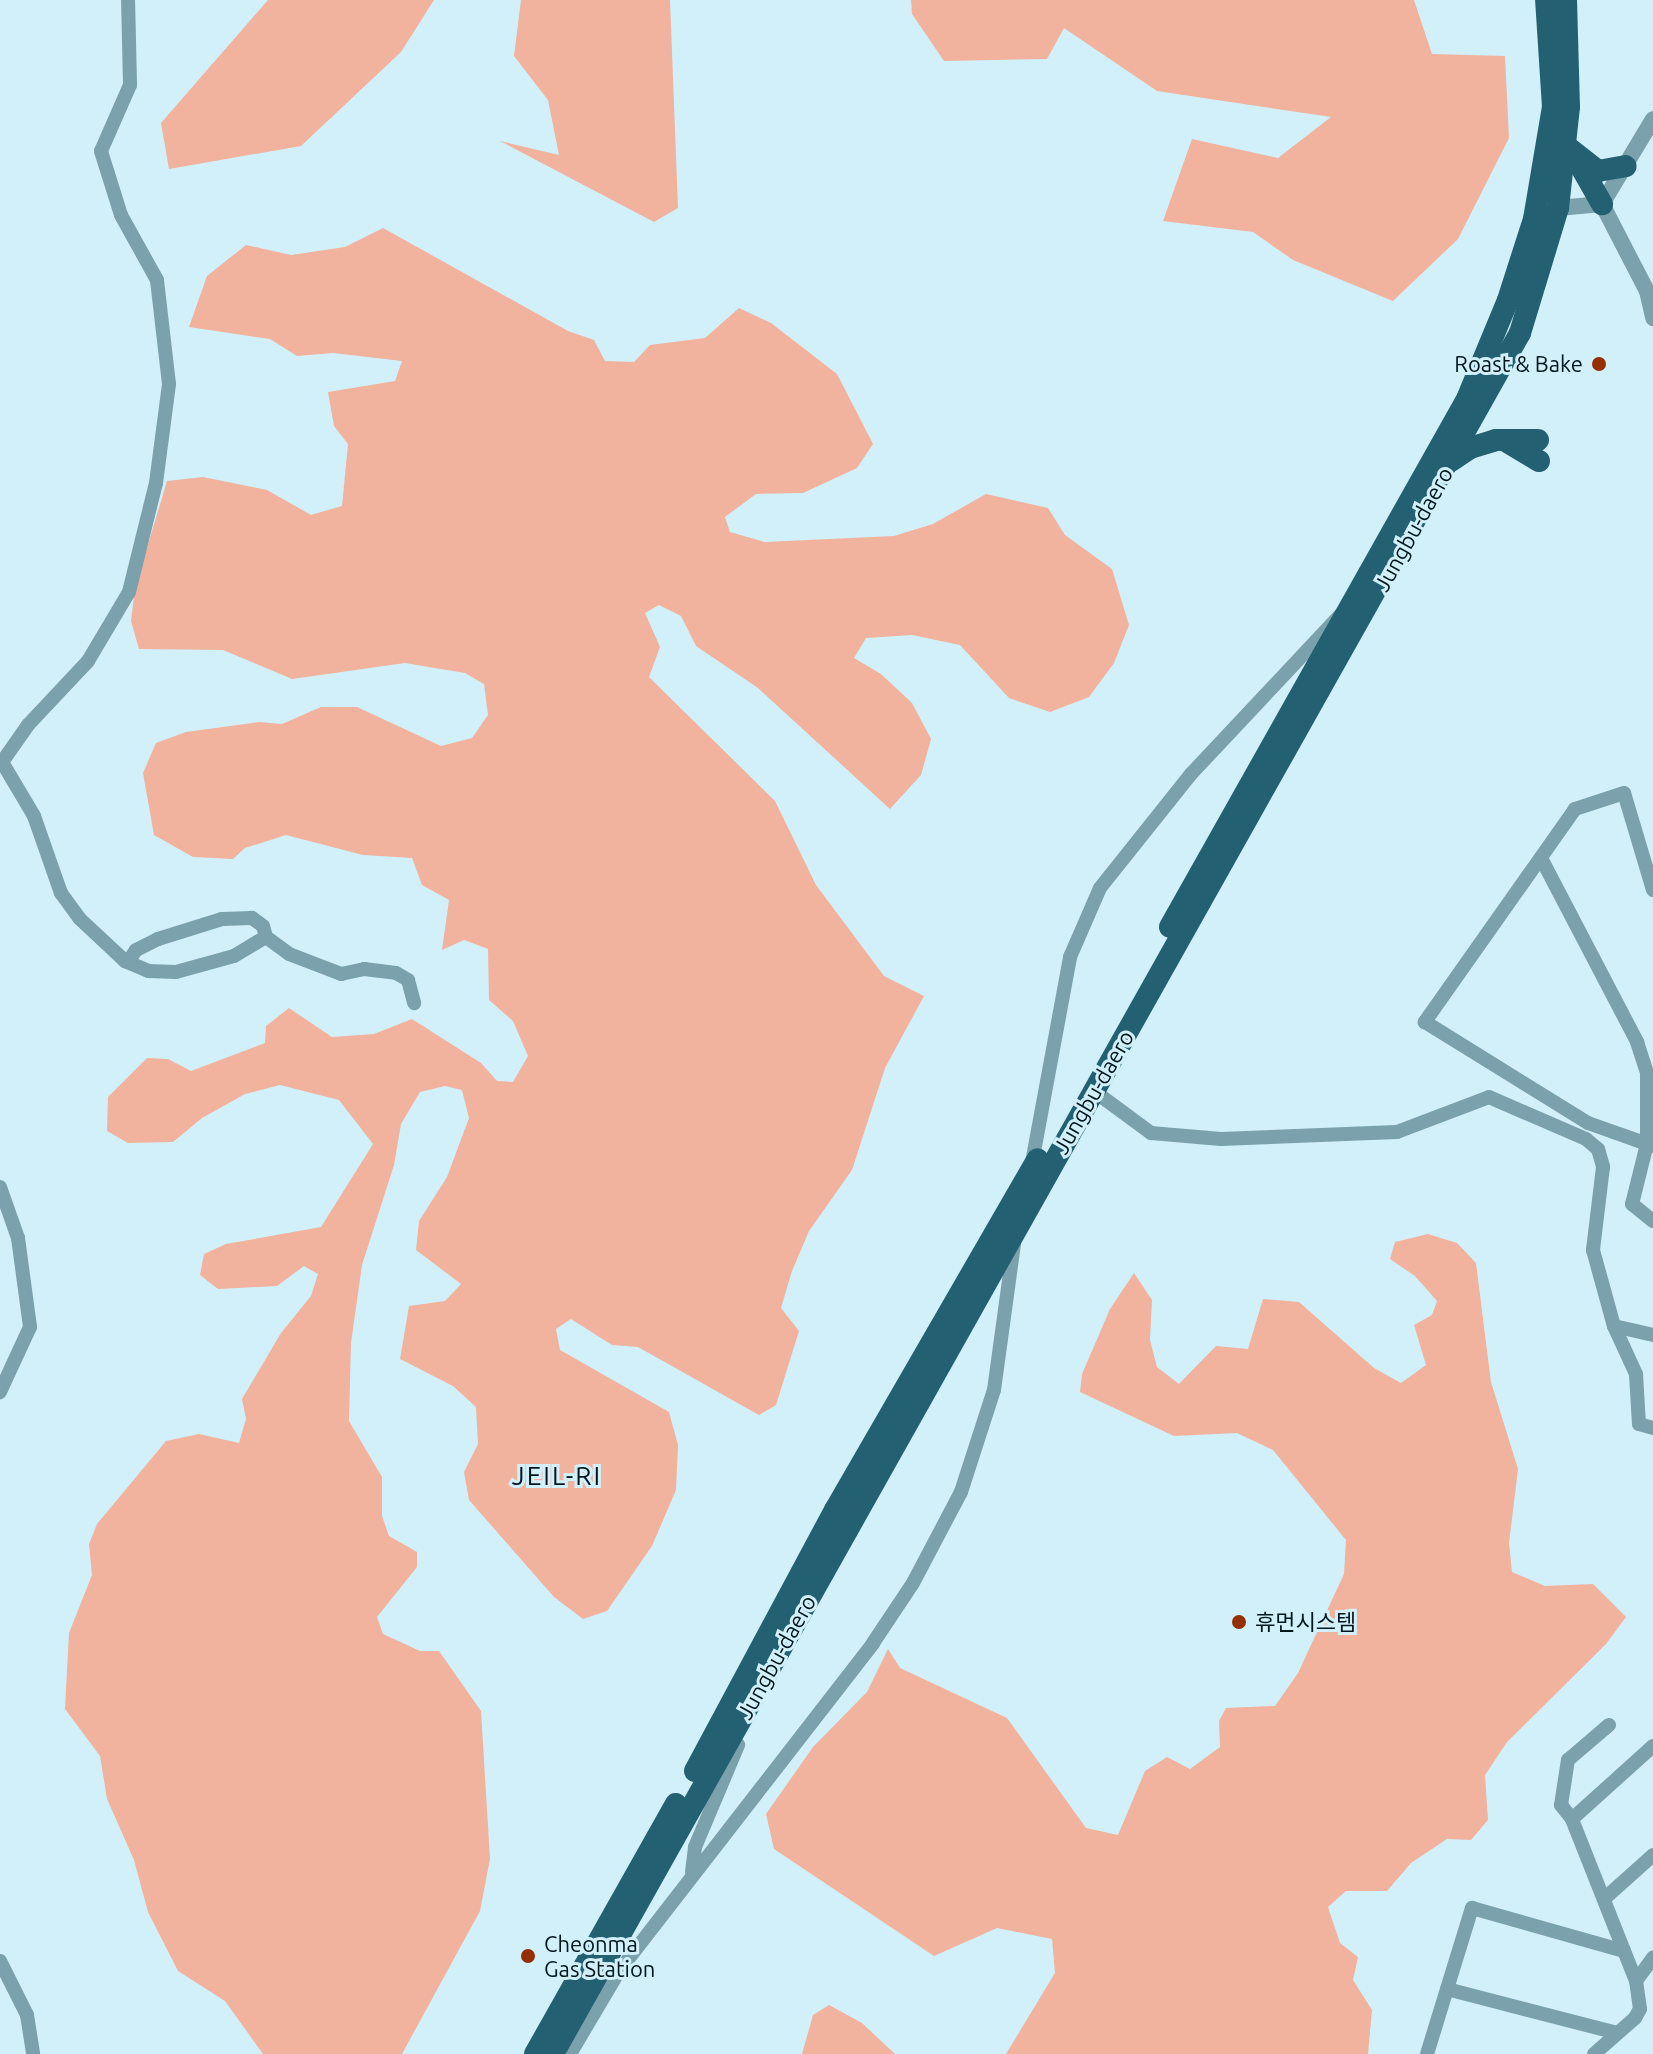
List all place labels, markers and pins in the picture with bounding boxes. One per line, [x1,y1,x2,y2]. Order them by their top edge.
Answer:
place label: Roast & Bake [1454,351,1583,377]
marker: Roast & Bake [1590,355,1608,373]
place label: 휴먼시스템 [1255,1609,1356,1635]
marker: 휴먼시스템 [1230,1613,1248,1631]
place label: Cheonma Gas Station [544,1930,655,1982]
marker: Cheonma Gas Station [519,1947,537,1965]

